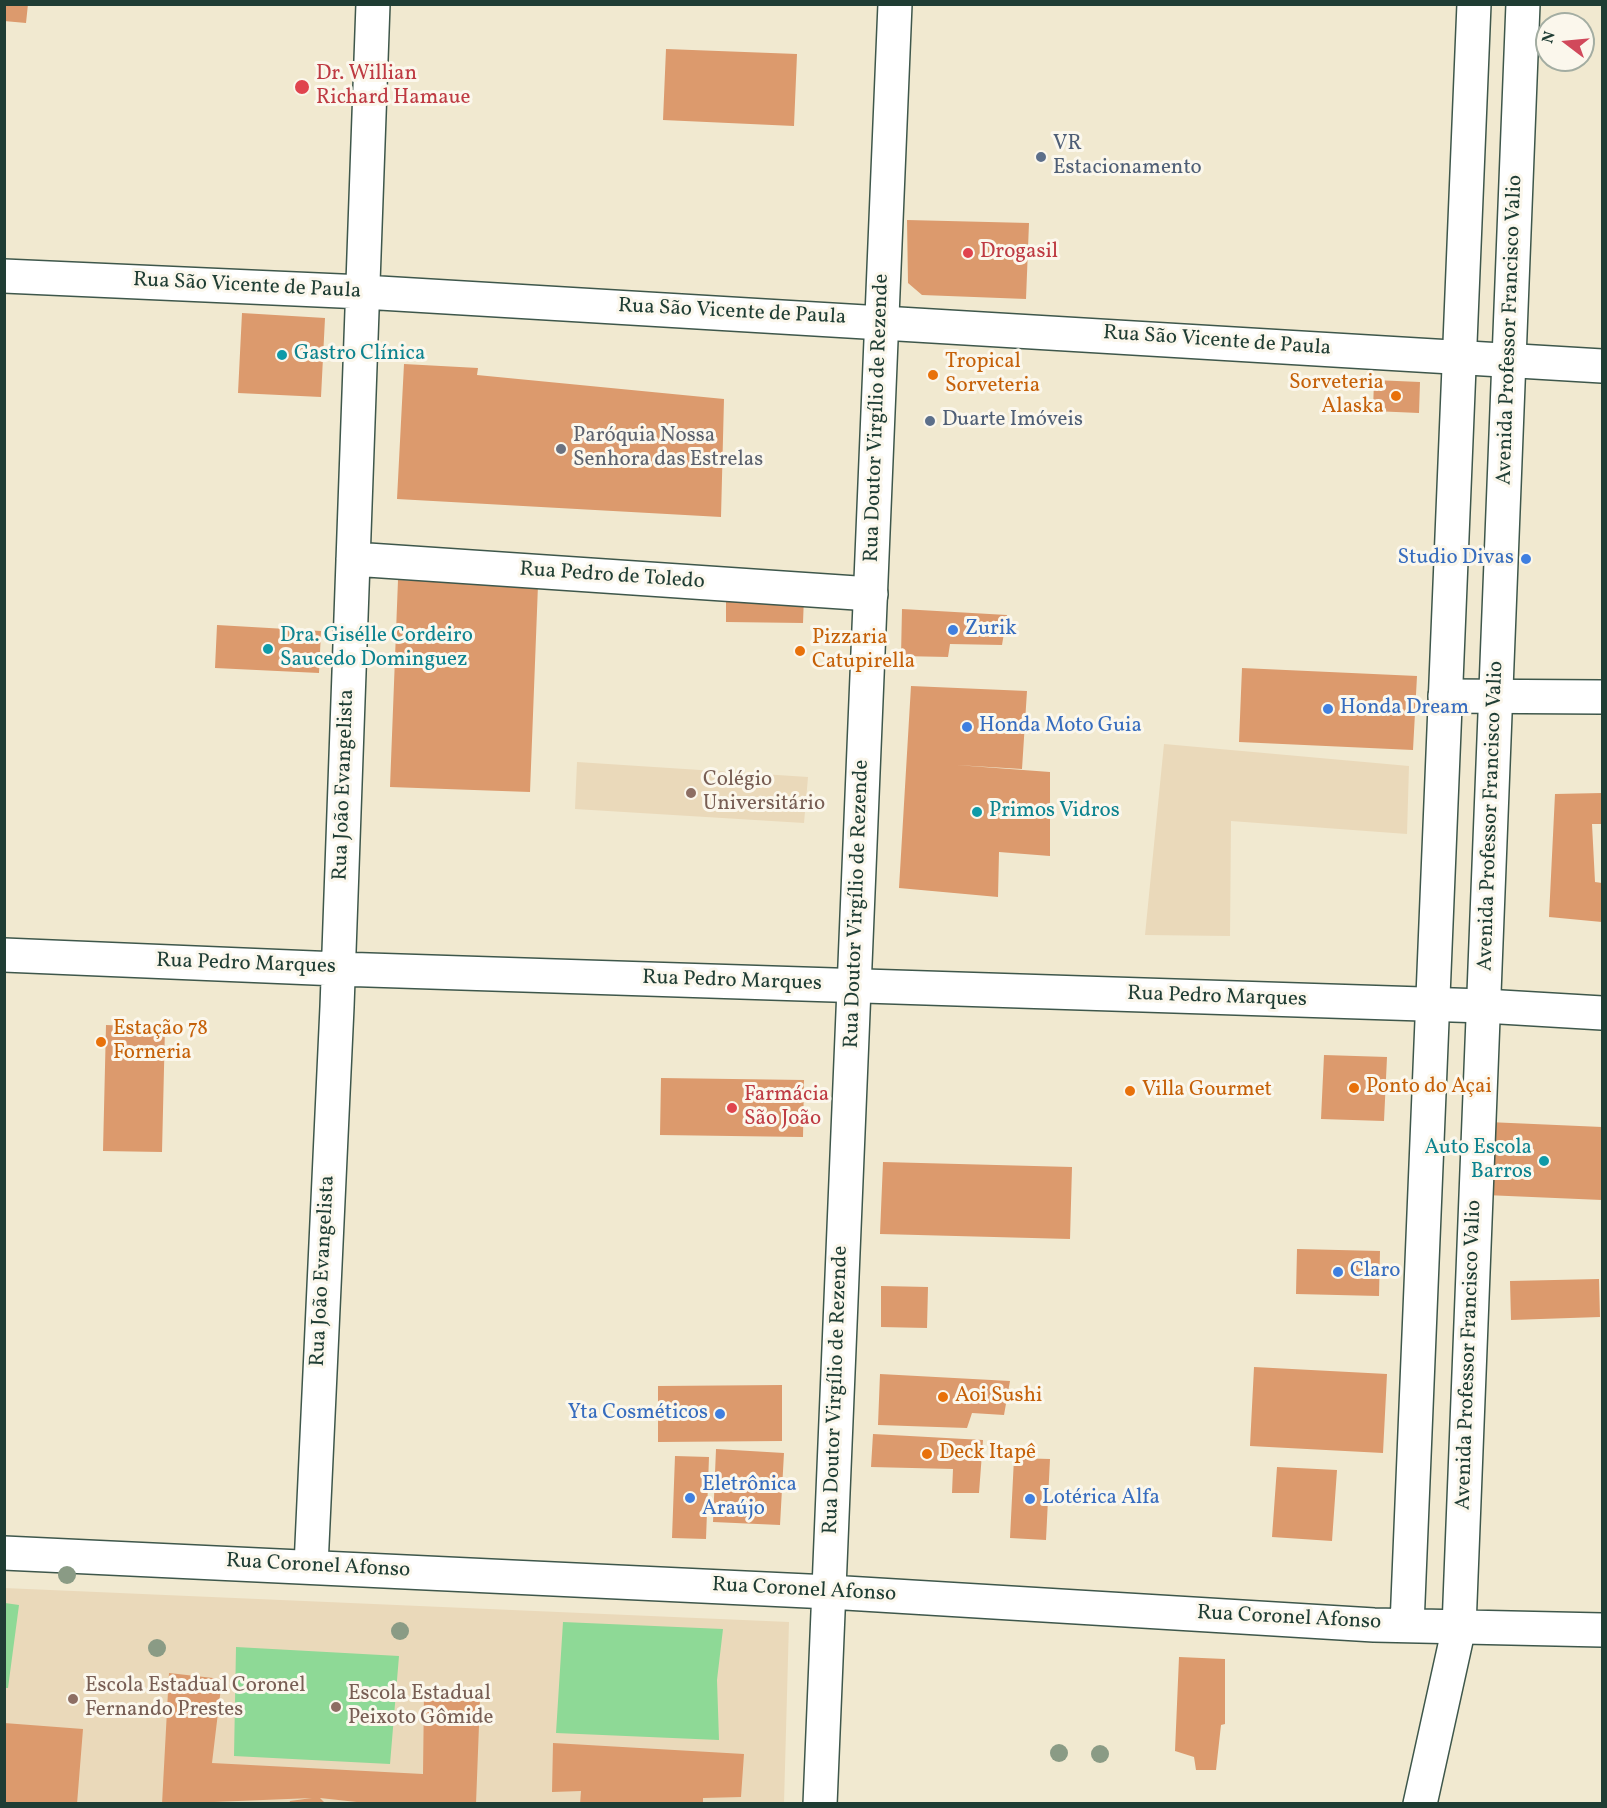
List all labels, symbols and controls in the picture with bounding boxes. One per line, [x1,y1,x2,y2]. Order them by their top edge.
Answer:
north arrow [1535,12,1595,72]
text: N [1537,29,1562,46]
place label: Dr. Willian Richard Hamaue [316,62,470,112]
marker: Dr. Willian Richard Hamaue [293,78,311,96]
place label: VR Estacionamento [1053,132,1202,182]
marker: VR Estacionamento [1034,150,1048,164]
street label: Avenida Professor Francisco Valio [1493,174,1529,486]
place label: Drogasil [980,240,1058,266]
marker: Drogasil [961,246,975,260]
street label: Rua São Vicente de Paula [132,268,362,306]
street label: Rua Doutor Virgílio de Rezende [860,273,896,563]
street label: Rua São Vicente de Paula [617,294,847,332]
street label: Rua São Vicente de Paula [1102,321,1332,363]
place label: Gastro Clínica [294,342,425,368]
marker: Gastro Clínica [275,348,289,362]
place label: Tropical Sorveteria [945,350,1040,400]
marker: Tropical Sorveteria [926,368,940,382]
place label: Sorveteria Alaska [1289,371,1384,421]
marker: Sorveteria Alaska [1389,389,1403,403]
place label: Duarte Imóveis [942,408,1083,434]
marker: Duarte Imóveis [923,414,937,428]
place label: Paróquia Nossa Senhora das Estrelas [573,424,763,474]
marker: Paróquia Nossa Senhora das Estrelas [554,442,568,456]
place label: Studio Divas [1397,546,1514,572]
marker: Studio Divas [1519,552,1533,566]
street label: Rua Pedro de Toledo [519,558,705,596]
place label: Zurik [965,617,1017,643]
marker: Zurik [946,623,960,637]
place label: Dra. Gisélle Cordeiro Saucedo Dominguez [280,624,473,674]
place label: Pizzaria Catupirella [812,626,915,676]
marker: Dra. Gisélle Cordeiro Saucedo Dominguez [261,642,275,656]
marker: Pizzaria Catupirella [793,644,807,658]
street label: Avenida Professor Francisco Valio [1474,660,1510,972]
street label: Rua João Evangelista [329,689,361,881]
place label: Honda Dream [1340,696,1469,722]
marker: Honda Dream [1321,702,1335,716]
place label: Honda Moto Guia [979,714,1142,740]
marker: Honda Moto Guia [960,720,974,734]
street label: Rua Doutor Virgílio de Rezende [840,759,876,1049]
place label: Colégio Universitário [703,768,825,818]
marker: Colégio Universitário [684,786,698,800]
place label: Primos Vidros [989,799,1120,825]
marker: Primos Vidros [970,805,984,819]
street label: Rua Pedro Marques [156,949,336,981]
street label: Rua Pedro Marques [642,966,822,998]
street label: Rua Pedro Marques [1127,982,1307,1014]
place label: Estação 78 Forneria [113,1017,208,1067]
marker: Estação 78 Forneria [94,1035,108,1049]
place label: Ponto do Açai [1366,1075,1492,1101]
place label: Villa Gourmet [1142,1078,1272,1104]
marker: Ponto do Açai [1347,1081,1361,1095]
place label: Farmácia São João [744,1083,829,1133]
marker: Villa Gourmet [1123,1084,1137,1098]
marker: Farmácia São João [725,1101,739,1115]
place label: Auto Escola Barros [1425,1136,1532,1186]
marker: Auto Escola Barros [1537,1154,1551,1168]
street label: Rua João Evangelista [306,1175,342,1367]
street label: Avenida Professor Francisco Valio [1452,1199,1488,1511]
street label: Rua Doutor Virgílio de Rezende [819,1245,855,1535]
place label: Claro [1350,1259,1400,1285]
marker: Claro [1331,1265,1345,1279]
place label: Aoi Sushi [955,1384,1042,1410]
marker: Aoi Sushi [936,1390,950,1404]
place label: Yta Cosméticos [568,1401,708,1427]
marker: Yta Cosméticos [713,1407,727,1421]
place label: Deck Itapê [939,1441,1036,1467]
marker: Deck Itapê [920,1447,934,1461]
place label: Eletrônica Araújo [702,1473,797,1523]
place label: Lotérica Alfa [1042,1486,1160,1512]
marker: Eletrônica Araújo [683,1491,697,1505]
marker: Lotérica Alfa [1023,1492,1037,1506]
street label: Rua Coronel Afonso [225,1550,411,1584]
street label: Rua Coronel Afonso [711,1574,897,1608]
street label: Rua Coronel Afonso [1196,1602,1382,1636]
place label: Escola Estadual Coronel Fernando Prestes [85,1674,306,1724]
place label: Escola Estadual Peixoto Gômide [348,1682,494,1732]
marker: Escola Estadual Coronel Fernando Prestes [66,1692,80,1706]
marker: Escola Estadual Peixoto Gômide [329,1700,343,1714]

